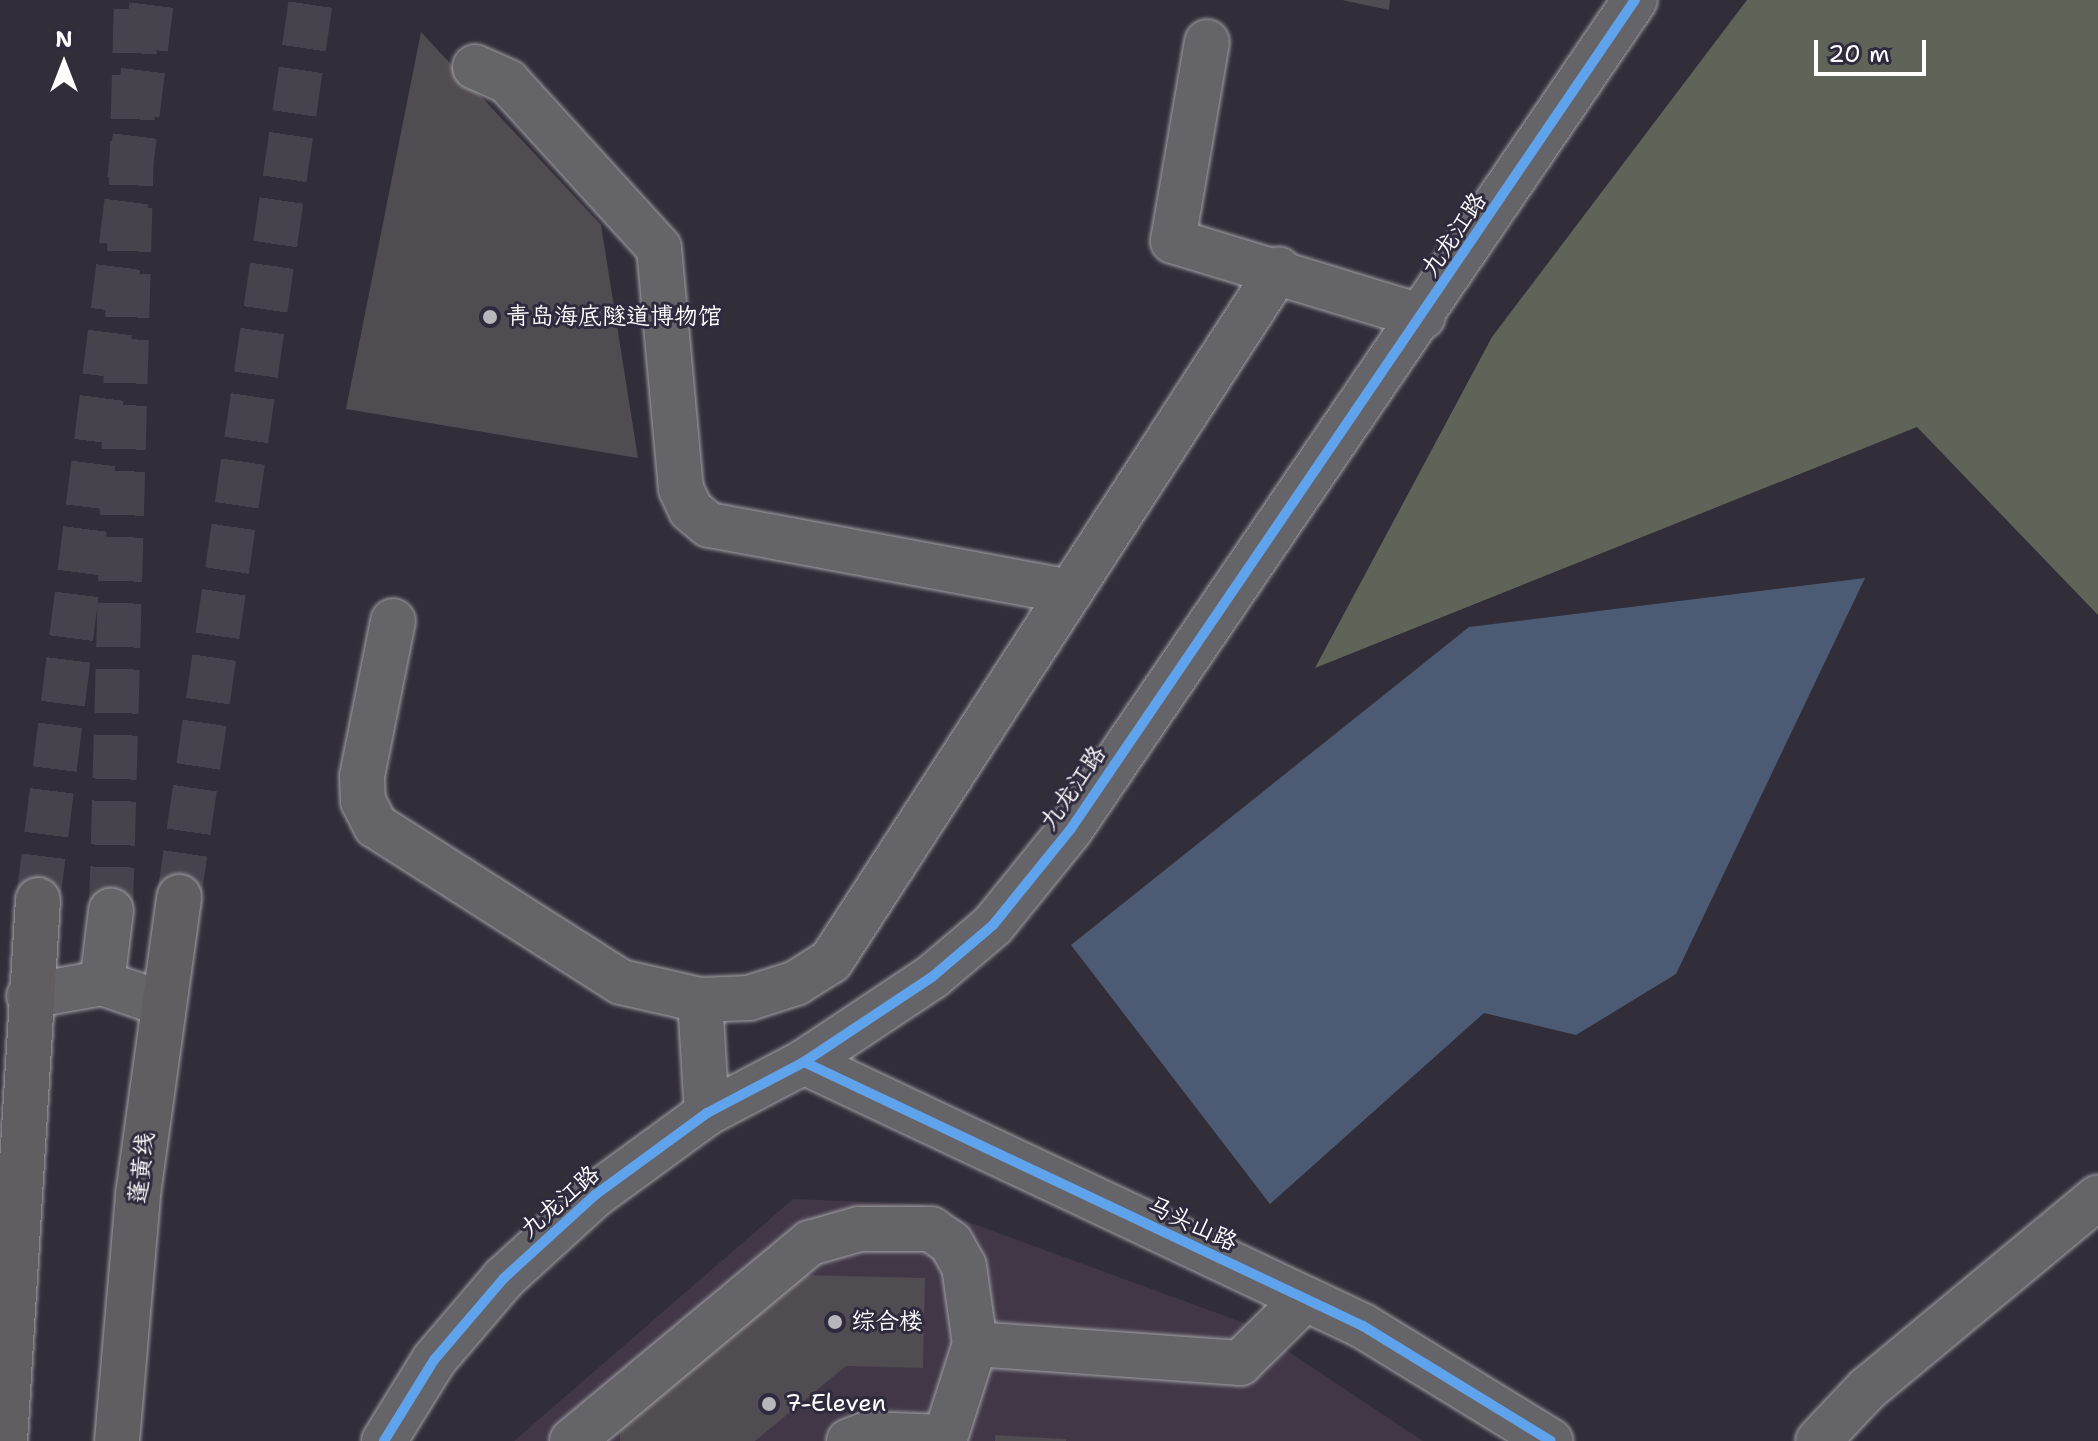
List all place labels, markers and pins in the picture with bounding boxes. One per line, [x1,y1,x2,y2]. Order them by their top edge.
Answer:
place label: 青岛海底隧道博物馆 [506,303,722,331]
marker: 青岛海底隧道博物馆 [481,308,499,326]
place label: 综合楼 [851,1308,923,1336]
marker: 综合楼 [826,1313,844,1331]
place label: 7-Eleven [785,1390,886,1418]
marker: 7-Eleven [760,1395,778,1413]

